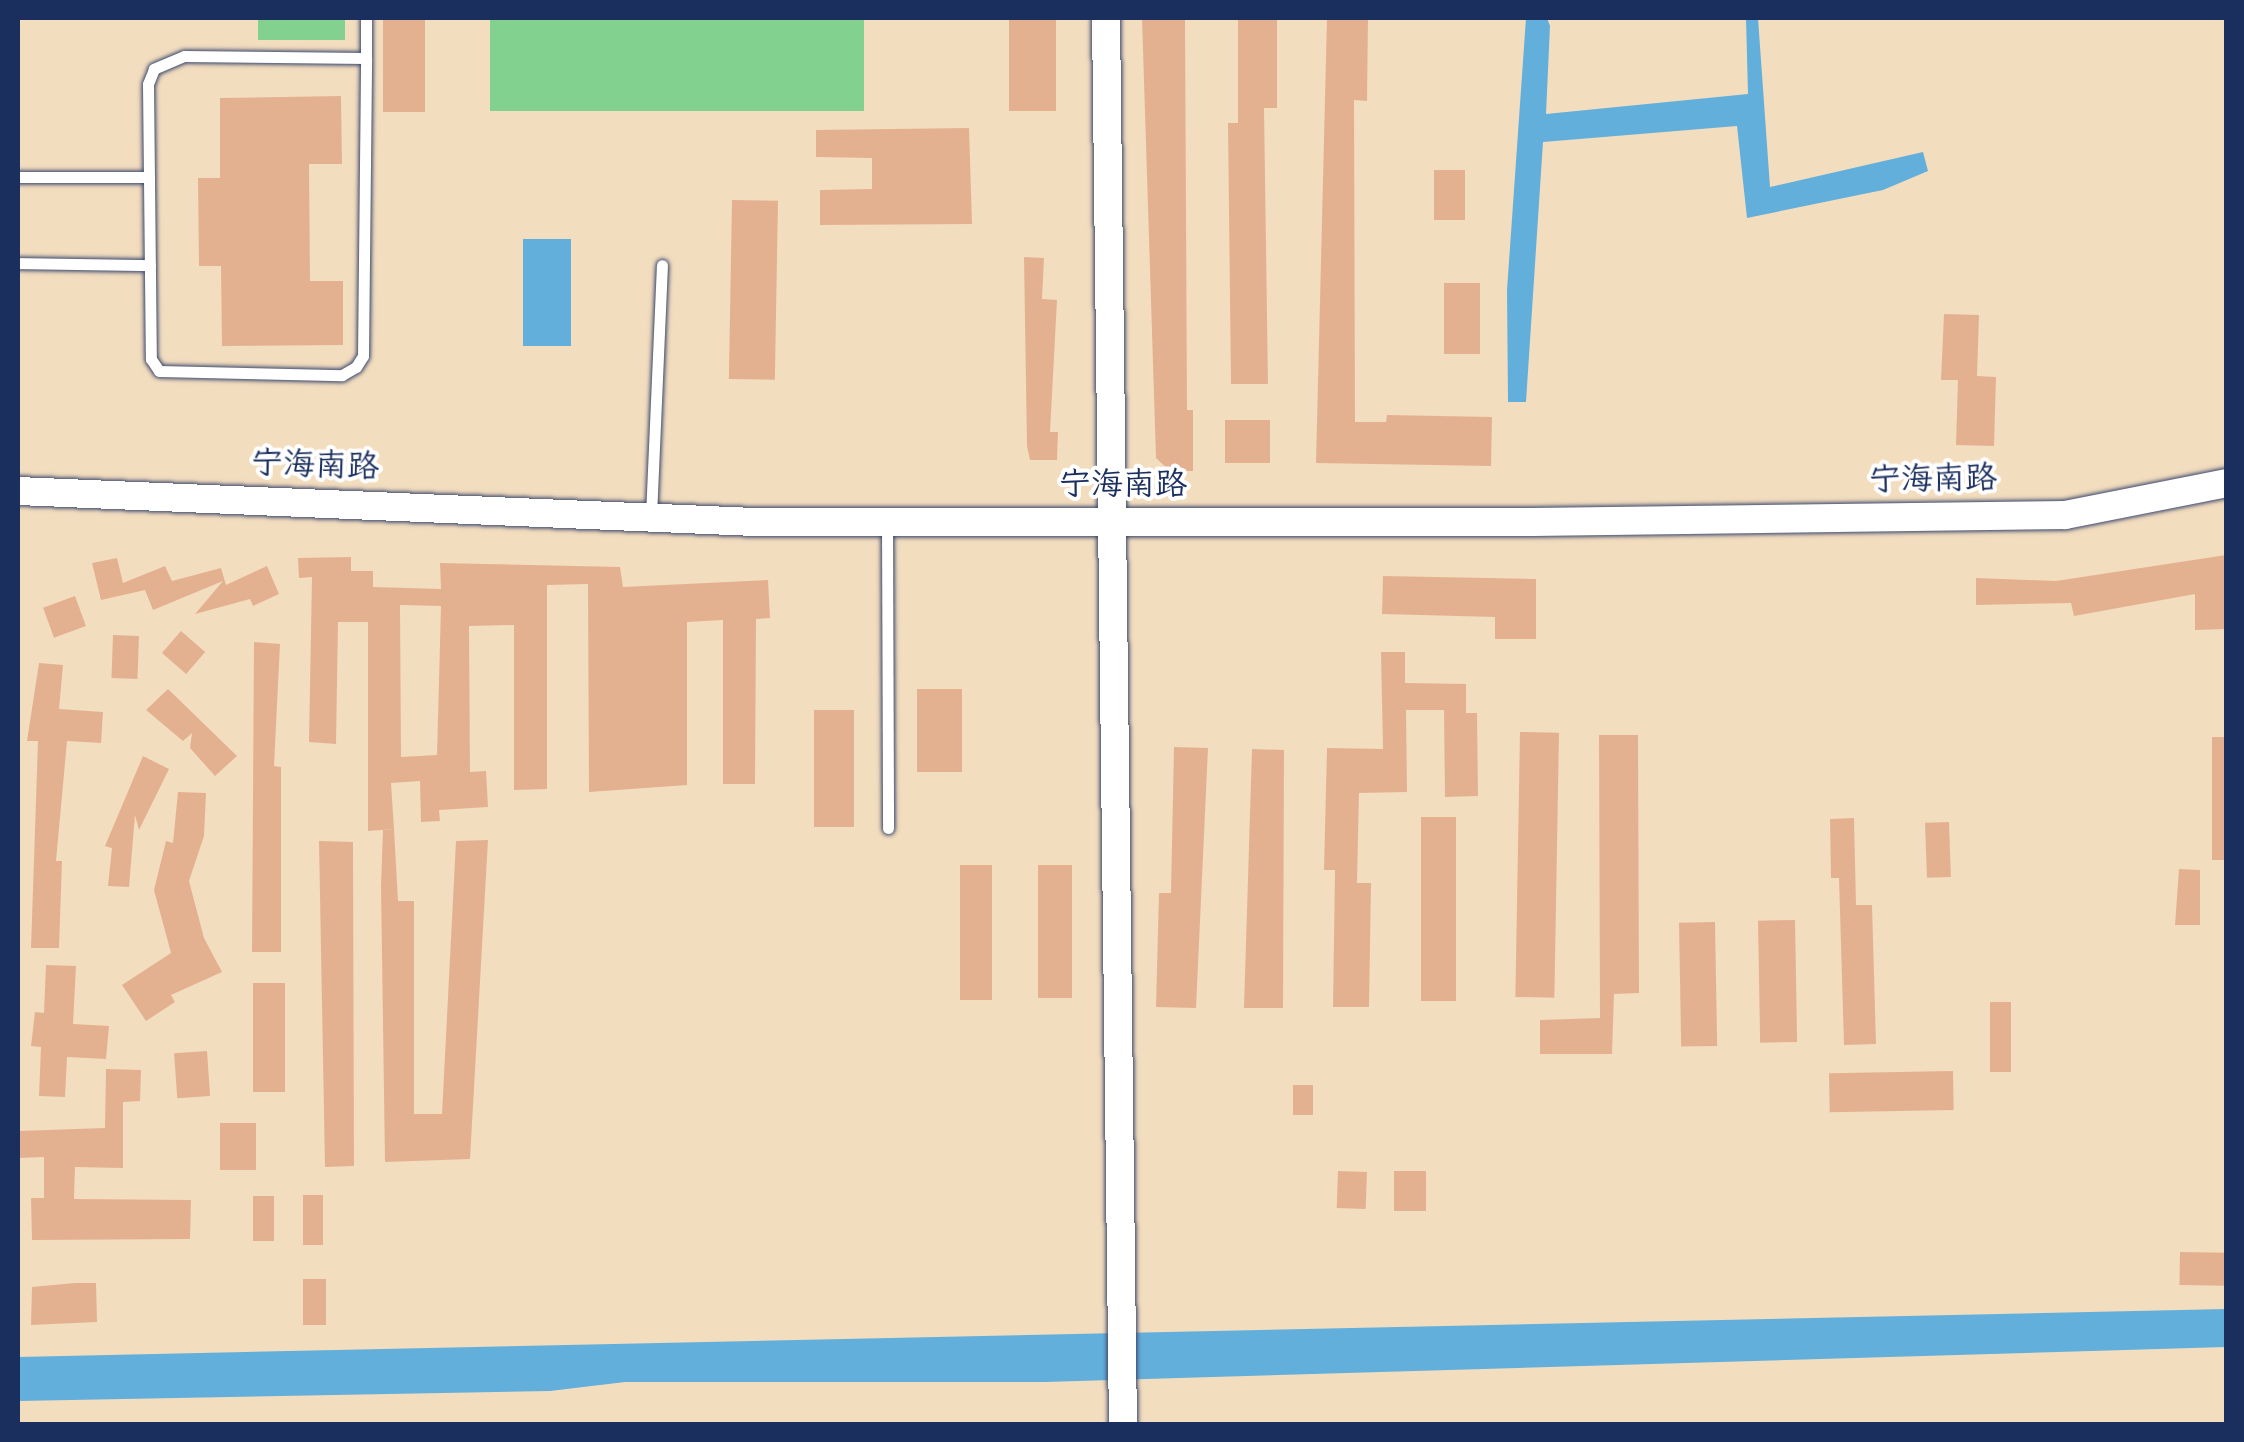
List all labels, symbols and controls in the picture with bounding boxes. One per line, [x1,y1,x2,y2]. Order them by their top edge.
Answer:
street label: 宁海南路 [250,447,380,489]
street label: 宁海南路 [1869,462,1997,502]
street label: 宁海南路 [1059,468,1187,506]

